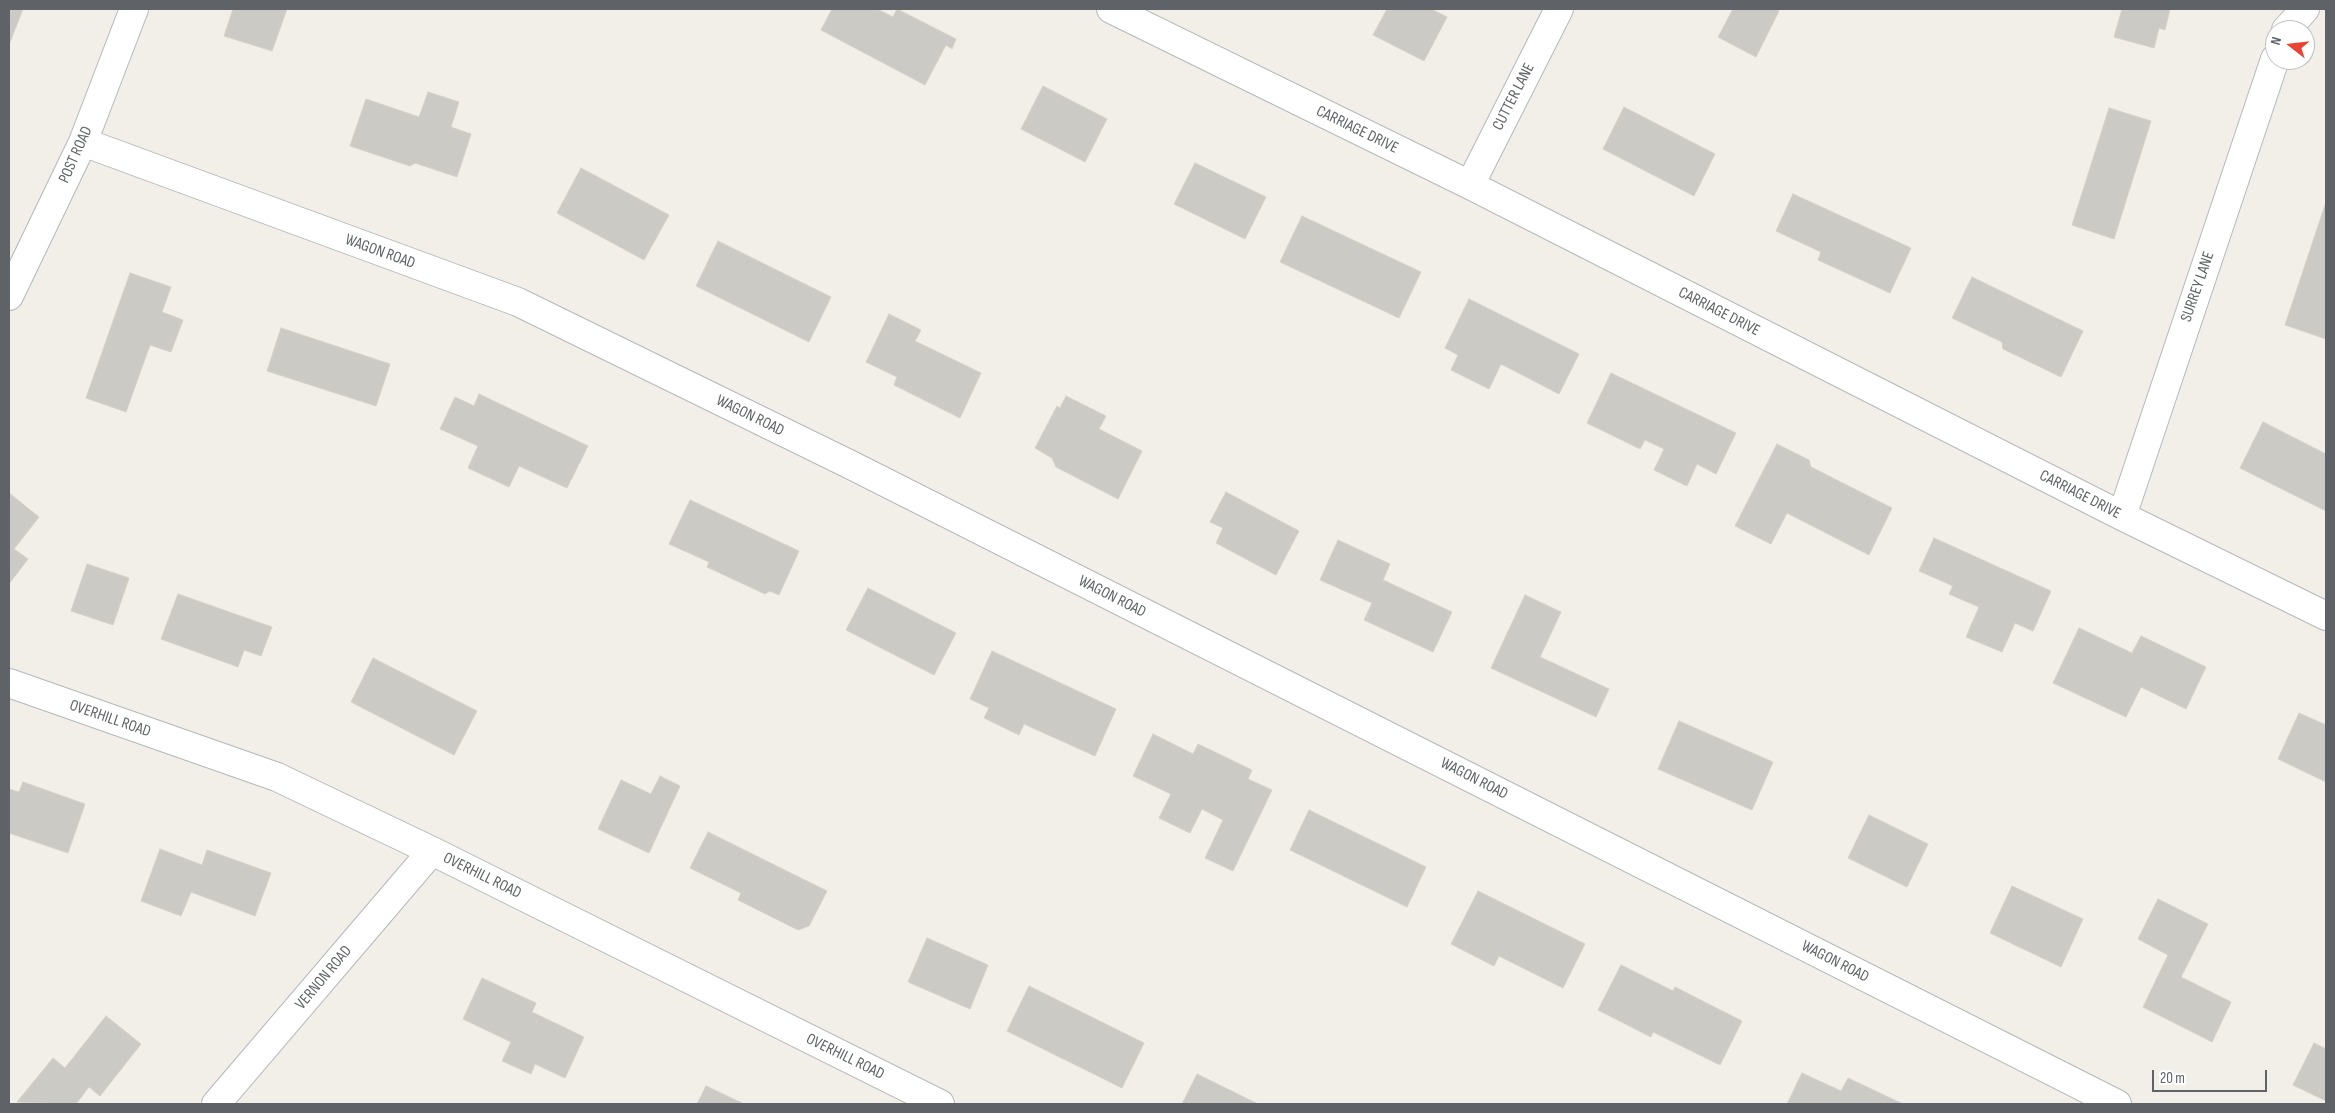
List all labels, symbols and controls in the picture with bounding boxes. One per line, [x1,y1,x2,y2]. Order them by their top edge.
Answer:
north arrow [2265,20,2315,70]
text: N [2267,35,2285,47]
street label: CUTTER LANE [1489,60,1539,134]
street label: CARRIAGE DRIVE [1313,102,1401,158]
street label: POST ROAD [55,124,97,186]
street label: WAGON ROAD [342,230,418,274]
street label: SURREY LANE [2177,249,2219,325]
street label: CARRIAGE DRIVE [1675,283,1763,341]
street label: WAGON ROAD [713,391,787,441]
street label: CARRIAGE DRIVE [2036,466,2124,524]
street label: WAGON ROAD [1075,572,1149,622]
street label: OVERHILL ROAD [67,696,153,742]
street label: WAGON ROAD [1437,754,1511,804]
street label: OVERHILL ROAD [440,849,524,903]
street label: WAGON ROAD [1798,937,1872,987]
street label: VERNON ROAD [292,942,356,1014]
street label: OVERHILL ROAD [803,1030,887,1084]
scale bar [2155,1060,2270,1092]
text: 20 m [2160,1069,2185,1088]

